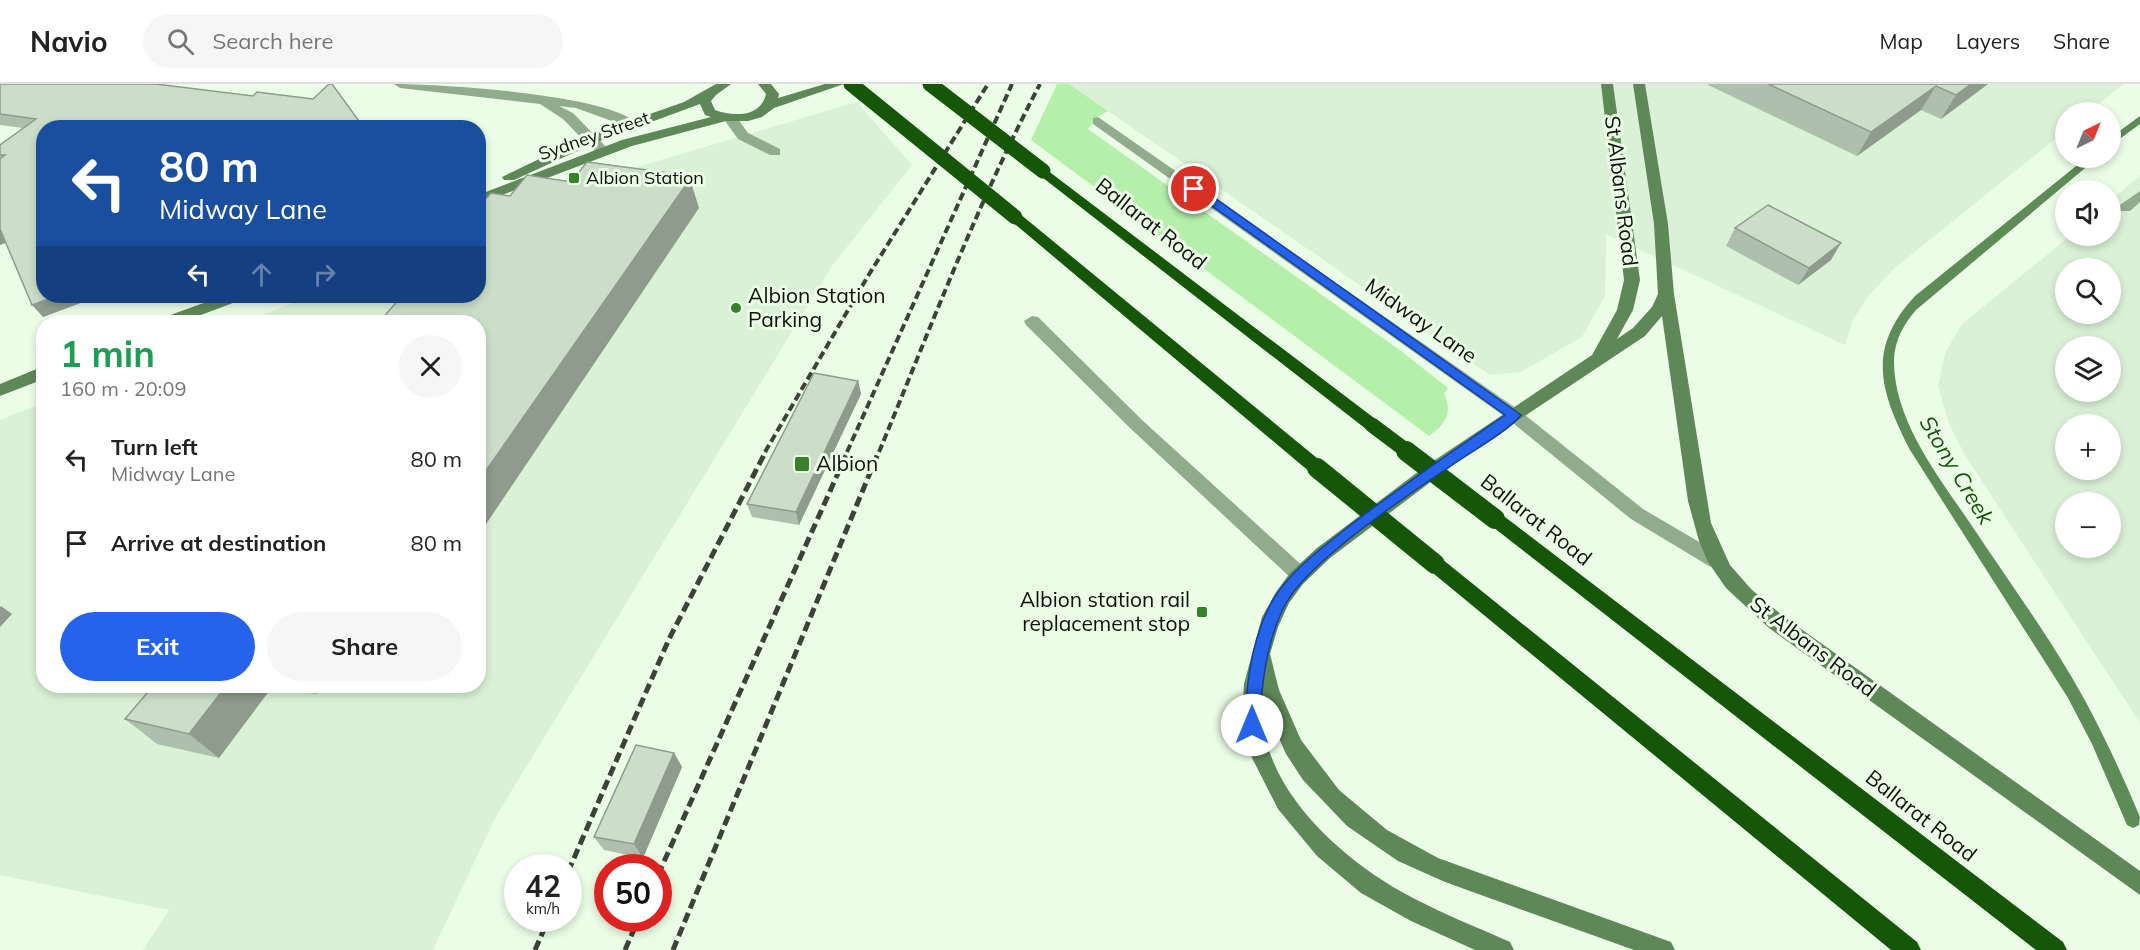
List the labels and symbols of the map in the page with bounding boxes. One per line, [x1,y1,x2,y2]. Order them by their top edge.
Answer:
north arrow [2055,102,2121,168]
street label: Sydney Street [535,106,652,165]
street label: St Albans Road [1600,114,1644,268]
pin [1168,163,1219,214]
place label: Albion Station [586,166,704,189]
marker: Albion Station [567,171,581,185]
street label: Ballarat Road [1091,172,1212,275]
street label: Midway Lane [1361,272,1483,368]
place label: Albion Station Parking [748,282,885,332]
marker: Albion Station Parking [729,301,743,315]
water label: Stony Creek [1914,410,2001,530]
place label: Albion [816,450,878,476]
marker: Albion [793,455,811,473]
street label: Ballarat Road [1476,468,1597,571]
place label: Albion station rail replacement stop [1020,586,1190,636]
street label: St Albans Road [1745,590,1882,702]
marker: Albion station rail replacement stop [1195,605,1209,619]
position arrow [1220,693,1284,757]
street label: Ballarat Road [1861,764,1982,867]
speed limit sign: 50 [594,854,672,932]

